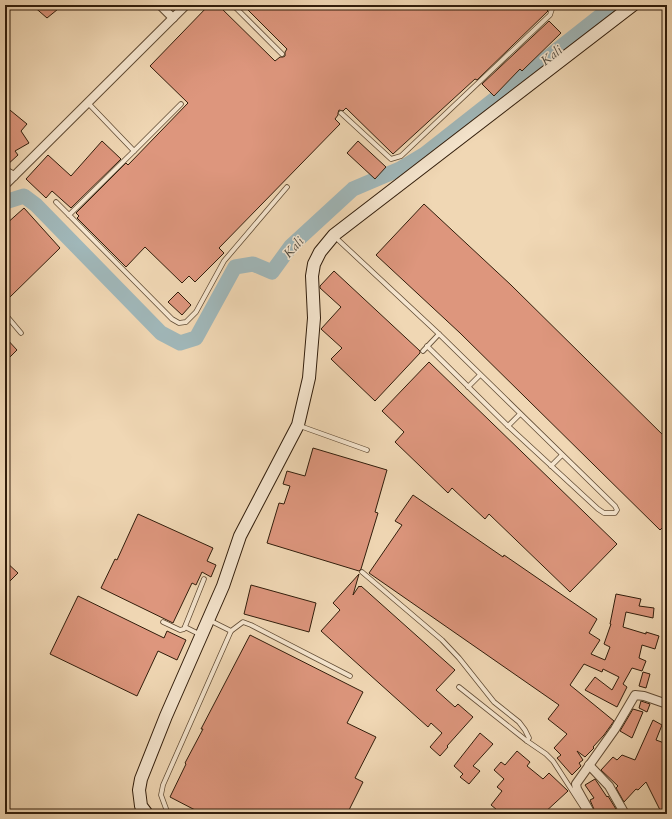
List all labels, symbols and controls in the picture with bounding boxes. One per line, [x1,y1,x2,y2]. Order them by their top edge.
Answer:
water label: Kali [537,41,566,70]
water label: Kali [279,233,308,262]

